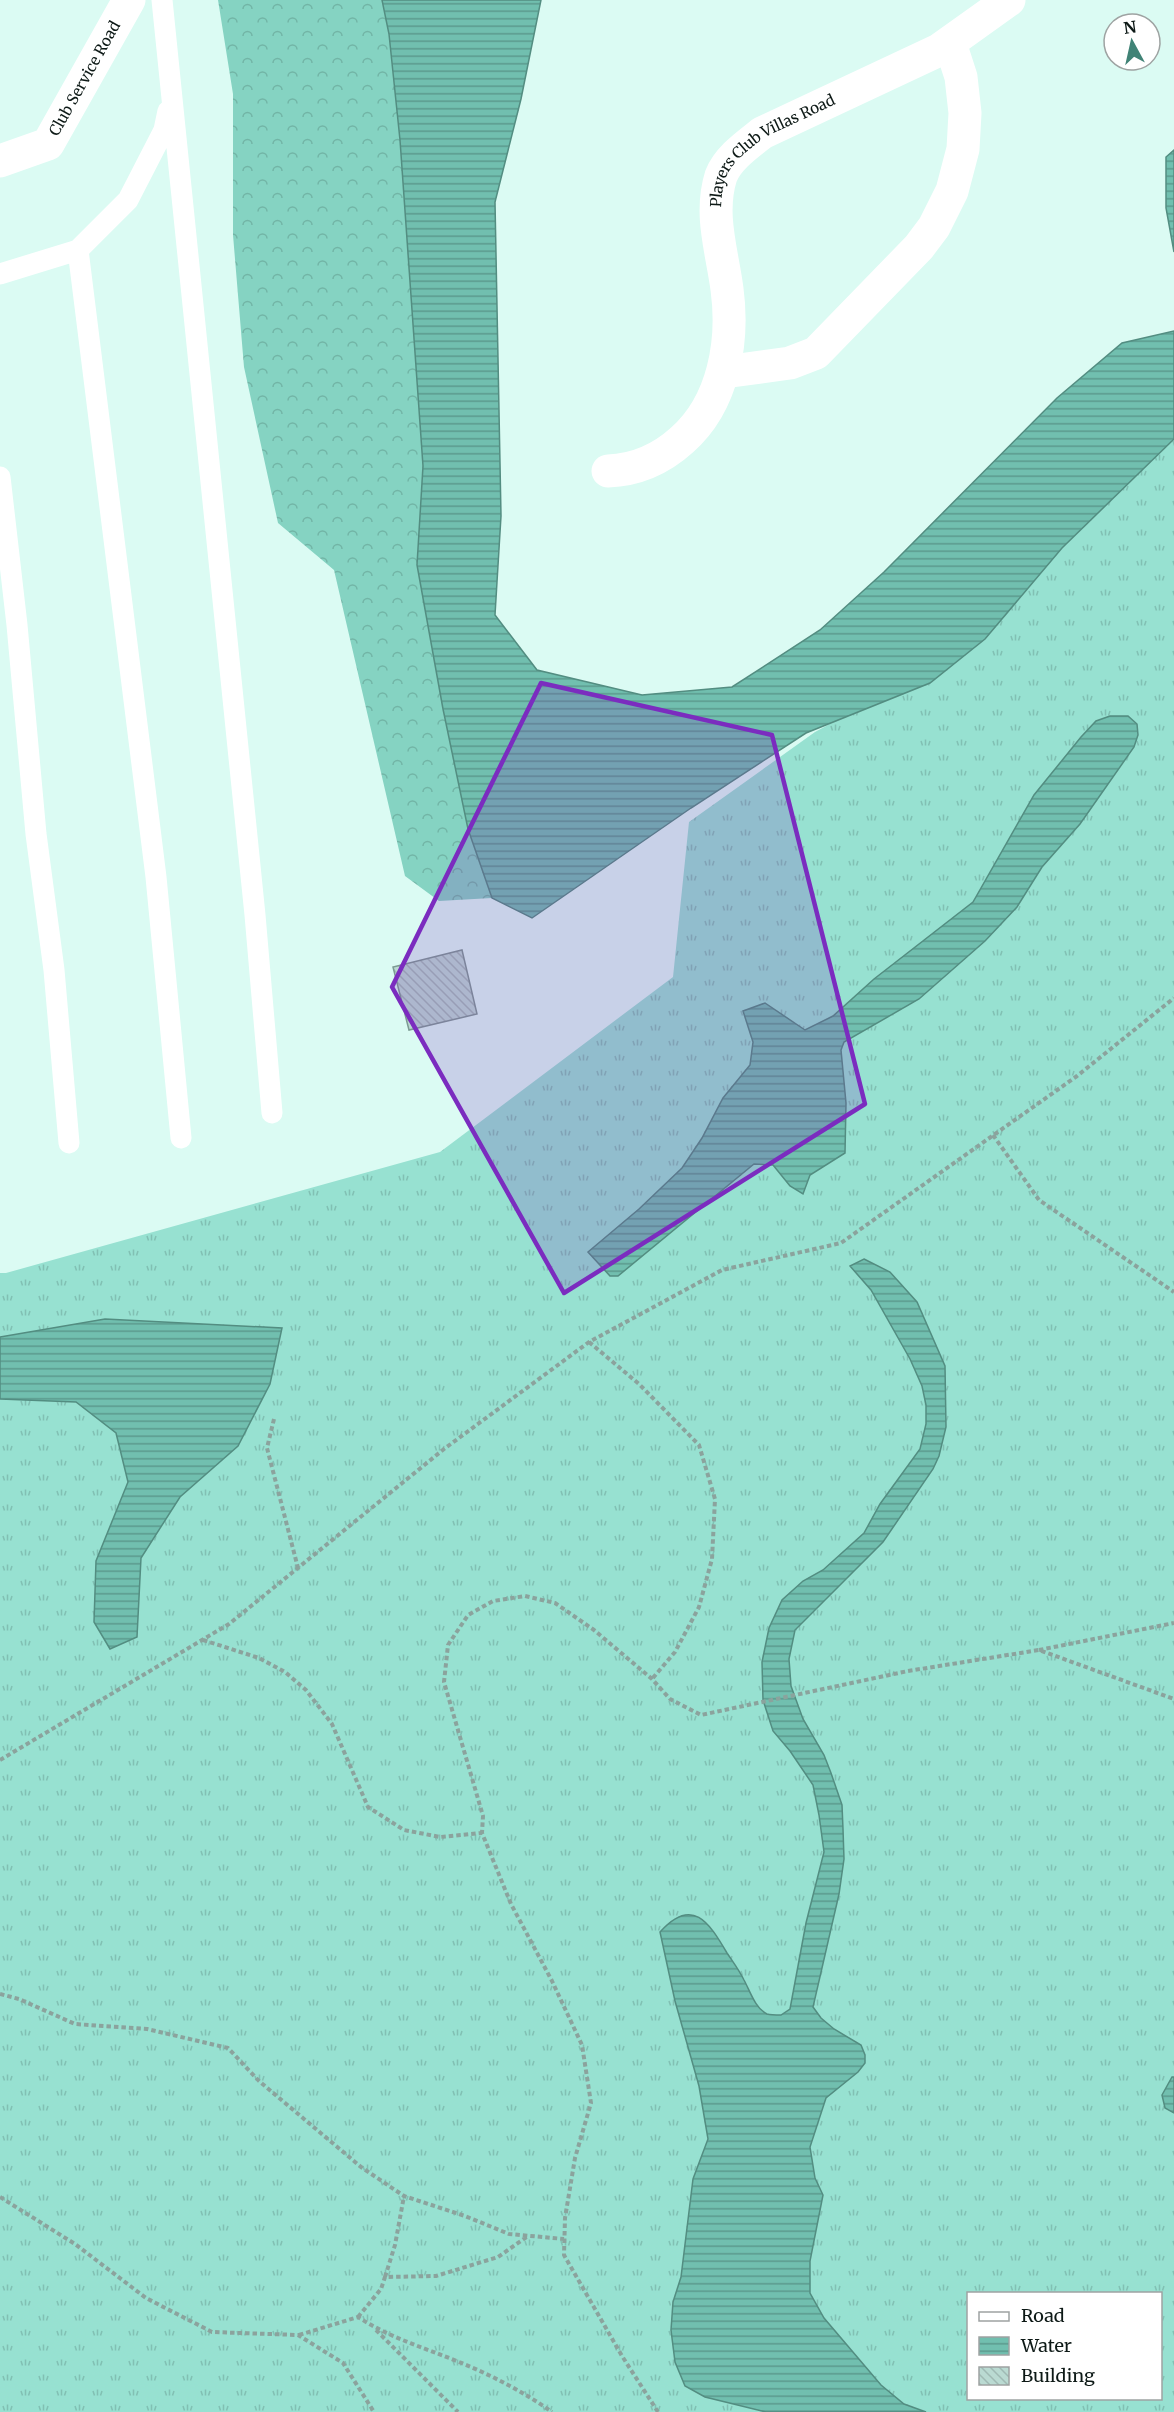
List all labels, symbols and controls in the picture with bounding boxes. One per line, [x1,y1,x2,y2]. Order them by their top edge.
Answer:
north arrow [1102,12,1162,72]
text: N [1122,16,1138,38]
street label: Club Service Road [45,18,124,139]
street label: Players Club Villas Road [706,90,838,208]
legend [967,2292,1162,2400]
text: Road [1021,2304,1065,2327]
text: Water [1020,2334,1072,2357]
text: Building [1021,2364,1095,2387]

